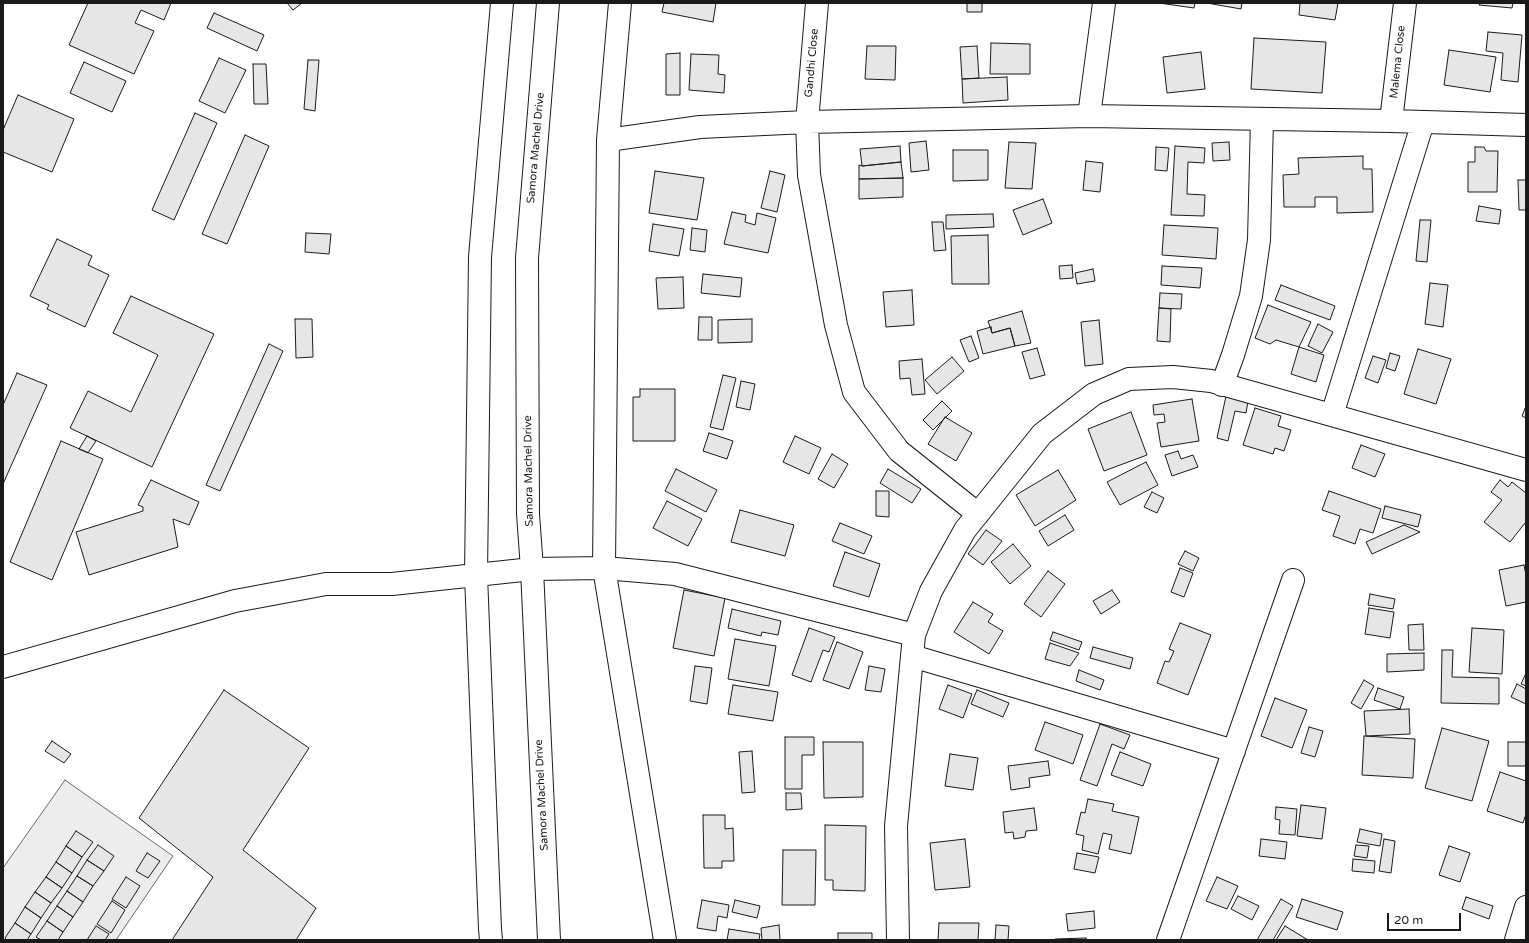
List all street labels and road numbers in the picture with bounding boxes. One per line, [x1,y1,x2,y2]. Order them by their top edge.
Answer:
street label: Malema Close [1388,25,1408,99]
street label: Gandhi Close [802,28,822,98]
street label: Samora Machel Drive [525,92,547,204]
street label: Samora Machel Drive [521,415,537,527]
street label: Samora Machel Drive [532,739,552,851]

